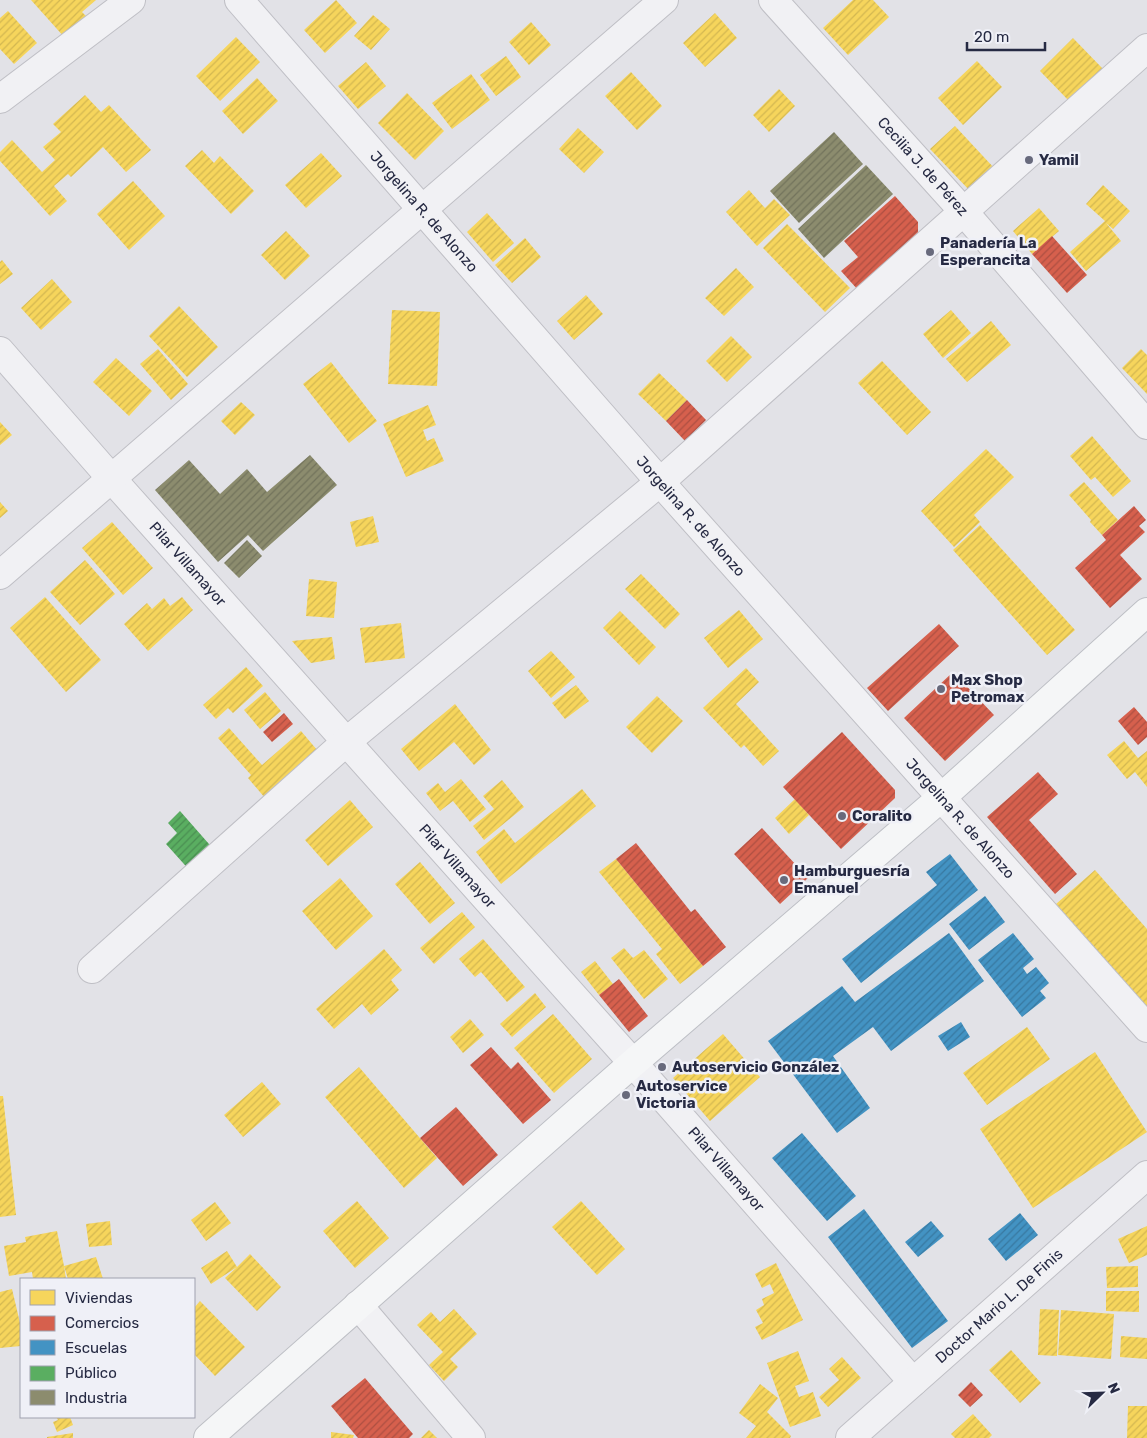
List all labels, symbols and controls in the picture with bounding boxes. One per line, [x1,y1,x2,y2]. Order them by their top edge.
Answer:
scale bar [967,20,1044,52]
text: 20 m [974,28,1009,46]
street label: Cecilia J. de Pérez [874,113,972,220]
street label: Jorgelina R. de Alonzo [366,147,482,276]
place label: Yamil [1039,151,1079,169]
marker: Yamil [1023,154,1035,166]
place label: Panadería La Esperancita [940,234,1037,269]
marker: Panadería La Esperancita [924,246,936,258]
street label: Jorgelina R. de Alonzo [633,452,749,580]
street label: Pilar Villamayor [146,518,230,610]
place label: Max Shop Petromax [951,671,1024,706]
marker: Max Shop Petromax [935,683,947,695]
street label: Jorgelina R. de Alonzo [902,755,1019,882]
place label: Coralito [852,807,912,825]
marker: Coralito [836,810,848,822]
street label: Pilar Villamayor [415,820,500,912]
place label: Hamburguesría Emanuel [794,862,910,897]
marker: Hamburguesría Emanuel [778,874,790,886]
place label: Autoservicio González [672,1058,839,1076]
marker: Autoservicio González [656,1061,668,1073]
place label: Autoservice Victoria [636,1077,728,1112]
marker: Autoservice Victoria [620,1089,632,1101]
street label: Pilar Villamayor [684,1123,768,1215]
street label: Doctor Mario L. De Finis [932,1245,1067,1367]
legend [20,1278,195,1418]
text: Viviendas [65,1289,133,1307]
text: Comercios [65,1314,139,1332]
text: Escuelas [65,1339,127,1357]
text: Público [65,1364,117,1382]
north arrow [1077,1368,1127,1418]
text: N [1104,1380,1123,1396]
text: Industria [65,1389,127,1407]

